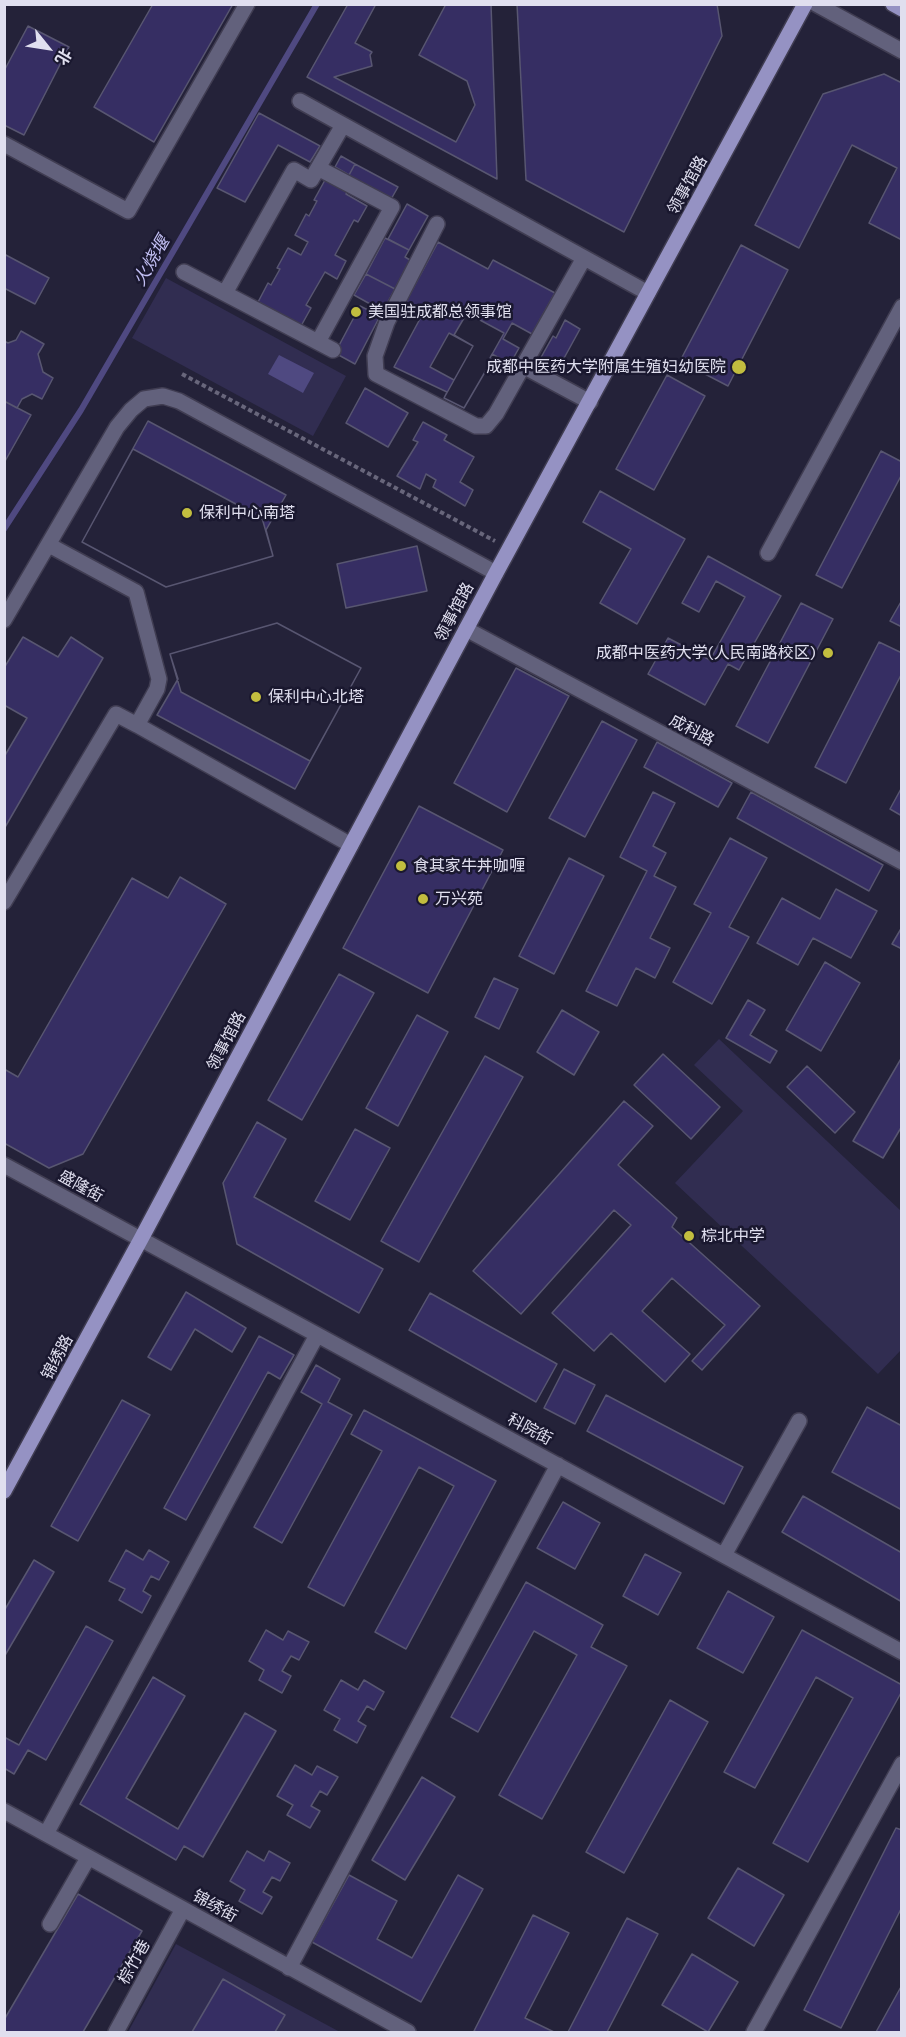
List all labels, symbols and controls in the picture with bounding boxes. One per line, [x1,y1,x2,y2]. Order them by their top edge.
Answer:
north arrow [18,18,78,78]
text: 北 [52,46,76,69]
street label: 领事馆路 [663,152,711,218]
water label: 火烧堰 [128,232,174,290]
place label: 美国驻成都总领事馆 [368,302,512,322]
marker: 美国驻成都总领事馆 [349,305,363,319]
place label: 成都中医药大学附属生殖妇幼医院 [486,357,726,377]
marker: 成都中医药大学附属生殖妇幼医院 [730,358,748,376]
place label: 保利中心南塔 [199,503,295,523]
marker: 保利中心南塔 [180,506,194,520]
street label: 领事馆路 [431,579,477,645]
place label: 成都中医药大学(人民南路校区) [596,643,816,663]
marker: 成都中医药大学(人民南路校区) [821,646,835,660]
place label: 保利中心北塔 [268,687,364,707]
marker: 保利中心北塔 [249,690,263,704]
street label: 成科路 [666,710,718,750]
place label: 食其家牛丼咖喱 [413,856,525,876]
marker: 食其家牛丼咖喱 [394,859,408,873]
place label: 万兴苑 [435,889,483,909]
marker: 万兴苑 [416,892,430,906]
street label: 领事馆路 [203,1008,249,1074]
street label: 盛隆街 [55,1166,107,1206]
place label: 棕北中学 [701,1226,765,1246]
marker: 棕北中学 [682,1229,696,1243]
street label: 锦绣路 [37,1331,77,1383]
street label: 科院街 [504,1409,556,1449]
street label: 锦绣街 [189,1886,241,1926]
street label: 棕竹巷 [114,1936,154,1988]

